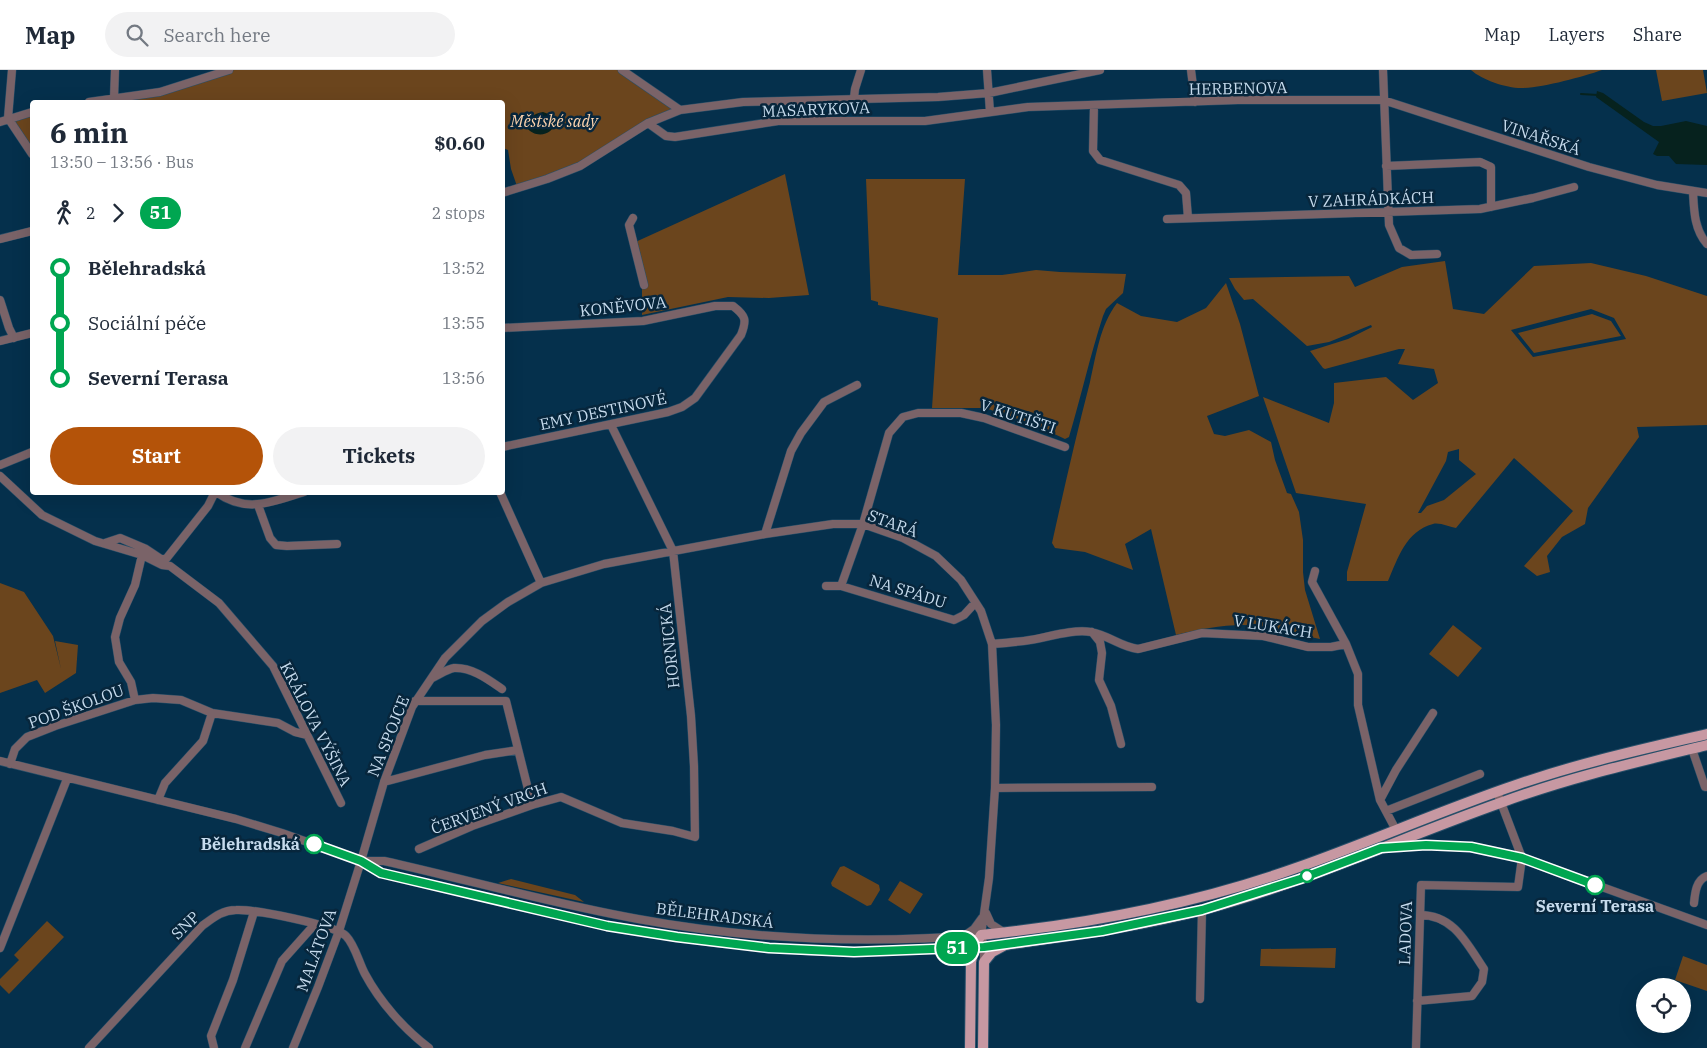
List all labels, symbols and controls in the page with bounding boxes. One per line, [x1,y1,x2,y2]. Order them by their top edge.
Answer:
search box [105,12,455,57]
text: Map [25,19,75,51]
icon: search [123,21,151,49]
text: Search here [163,23,270,47]
text: Map [1484,23,1521,46]
text: Layers [1549,23,1605,46]
text: Share [1633,23,1682,46]
street label: HERBENOVA [1188,77,1288,99]
street label: MASARYKOVA [762,97,870,121]
park label: Městské sady [510,111,599,131]
text: 6 min [50,114,128,151]
street label: VINAŘSKÁ [1499,114,1583,159]
text: $0.60 [434,131,485,155]
text: 13:50 – 13:56 · Bus [50,152,194,172]
street label: V ZAHRÁDKÁCH [1308,186,1434,211]
icon: walk [50,199,78,227]
icon: forward [104,199,132,227]
text: 51 [150,201,171,224]
text: 2 [86,203,96,223]
text: 2 stops [432,203,485,223]
text: Bělehradská [88,256,206,280]
text: 13:52 [442,258,485,278]
street label: KONĚVOVA [579,292,667,320]
text: Sociální péče [88,311,206,335]
text: 13:55 [442,313,485,333]
text: Severní Terasa [88,366,229,390]
text: 13:56 [442,368,485,388]
street label: EMY DESTINOVÉ [538,387,668,434]
street label: V KUTIŠTI [978,393,1059,438]
button: Start [50,427,263,485]
button: Tickets [273,427,485,485]
street label: STARÁ [865,504,921,541]
street label: NA SPÁDU [867,569,950,612]
street label: HORNICKÁ [654,602,683,690]
street label: V LUKÁCH [1232,609,1314,642]
street label: KRÁLOVA VÝŠINA [276,658,357,790]
street label: POD ŠKOLOU [25,678,127,733]
street label: NA SPOJCE [363,693,413,779]
street label: ČERVENÝ VRCH [428,777,550,838]
place label: Bělehradská [201,834,300,854]
marker: Bělehradská [304,834,324,854]
unlabelled marker [1300,869,1314,883]
marker: Severní Terasa [1585,875,1605,895]
place label: Severní Terasa [1536,896,1654,916]
street label: BĚLEHRADSKÁ [655,897,775,932]
street label: LADOVA [1394,901,1416,965]
street label: MALÁTOVA [291,905,340,994]
street label: SNP [167,907,203,943]
line badge: 51 [934,932,980,964]
text: 51 [946,936,968,959]
map controls [1636,978,1691,1033]
button: locate [1636,978,1691,1033]

